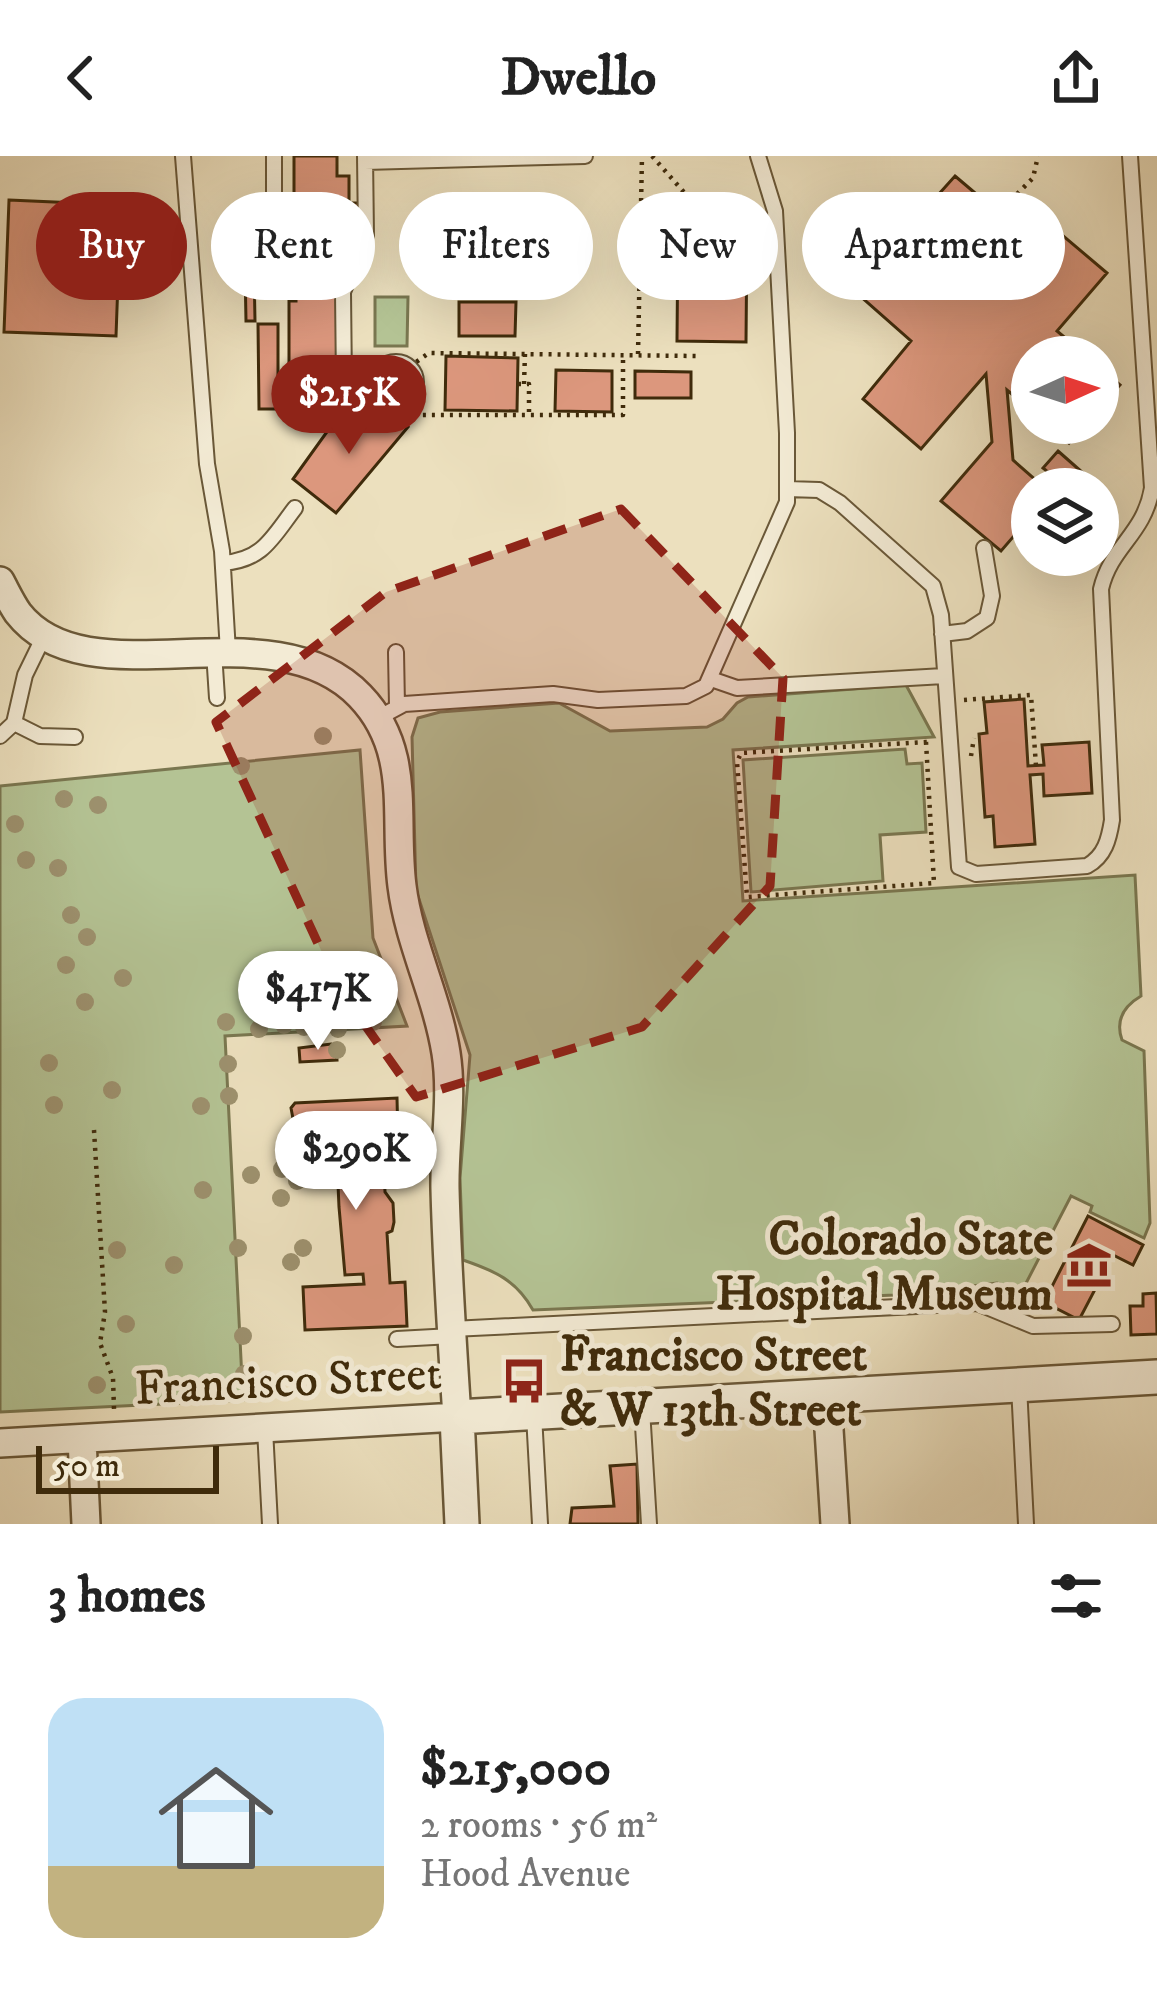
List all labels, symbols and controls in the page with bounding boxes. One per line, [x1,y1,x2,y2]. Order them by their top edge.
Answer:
icon: back [48,45,114,111]
text: Dwello [501,45,656,112]
icon: share [1043,45,1109,111]
chip: Buy [36,192,187,300]
chip: Rent [211,192,375,300]
chip: Filters [399,192,593,300]
chip: New [617,192,778,300]
chip: Apartment [802,192,1065,300]
north arrow [1011,336,1119,444]
map controls [1011,336,1119,576]
pin: $215K [265,355,433,457]
text: $215K [298,369,400,418]
button: layers [1011,468,1119,576]
pin: $417K [234,951,402,1053]
text: $417K [265,965,371,1014]
pin: $290K [272,1111,440,1213]
text: $290K [302,1125,410,1174]
place label: Colorado State Hospital Museum [716,1210,1053,1325]
museum icon: Colorado State Hospital Museum [1064,1240,1114,1290]
place label: Francisco Street & W 13th Street [560,1326,868,1441]
street label: Francisco Street [133,1344,443,1420]
bus stop icon: Francisco Street & W 13th Street [499,1356,549,1406]
scale bar [36,1440,219,1493]
text: 50 m [54,1446,120,1487]
icon: filters [1043,1563,1109,1629]
text: 3 homes [48,1564,206,1628]
text: $215,000 [420,1737,611,1801]
icon: home [144,1746,288,1890]
text: 2 rooms · 56 m² [420,1801,657,1850]
text: Hood Avenue [420,1850,630,1899]

